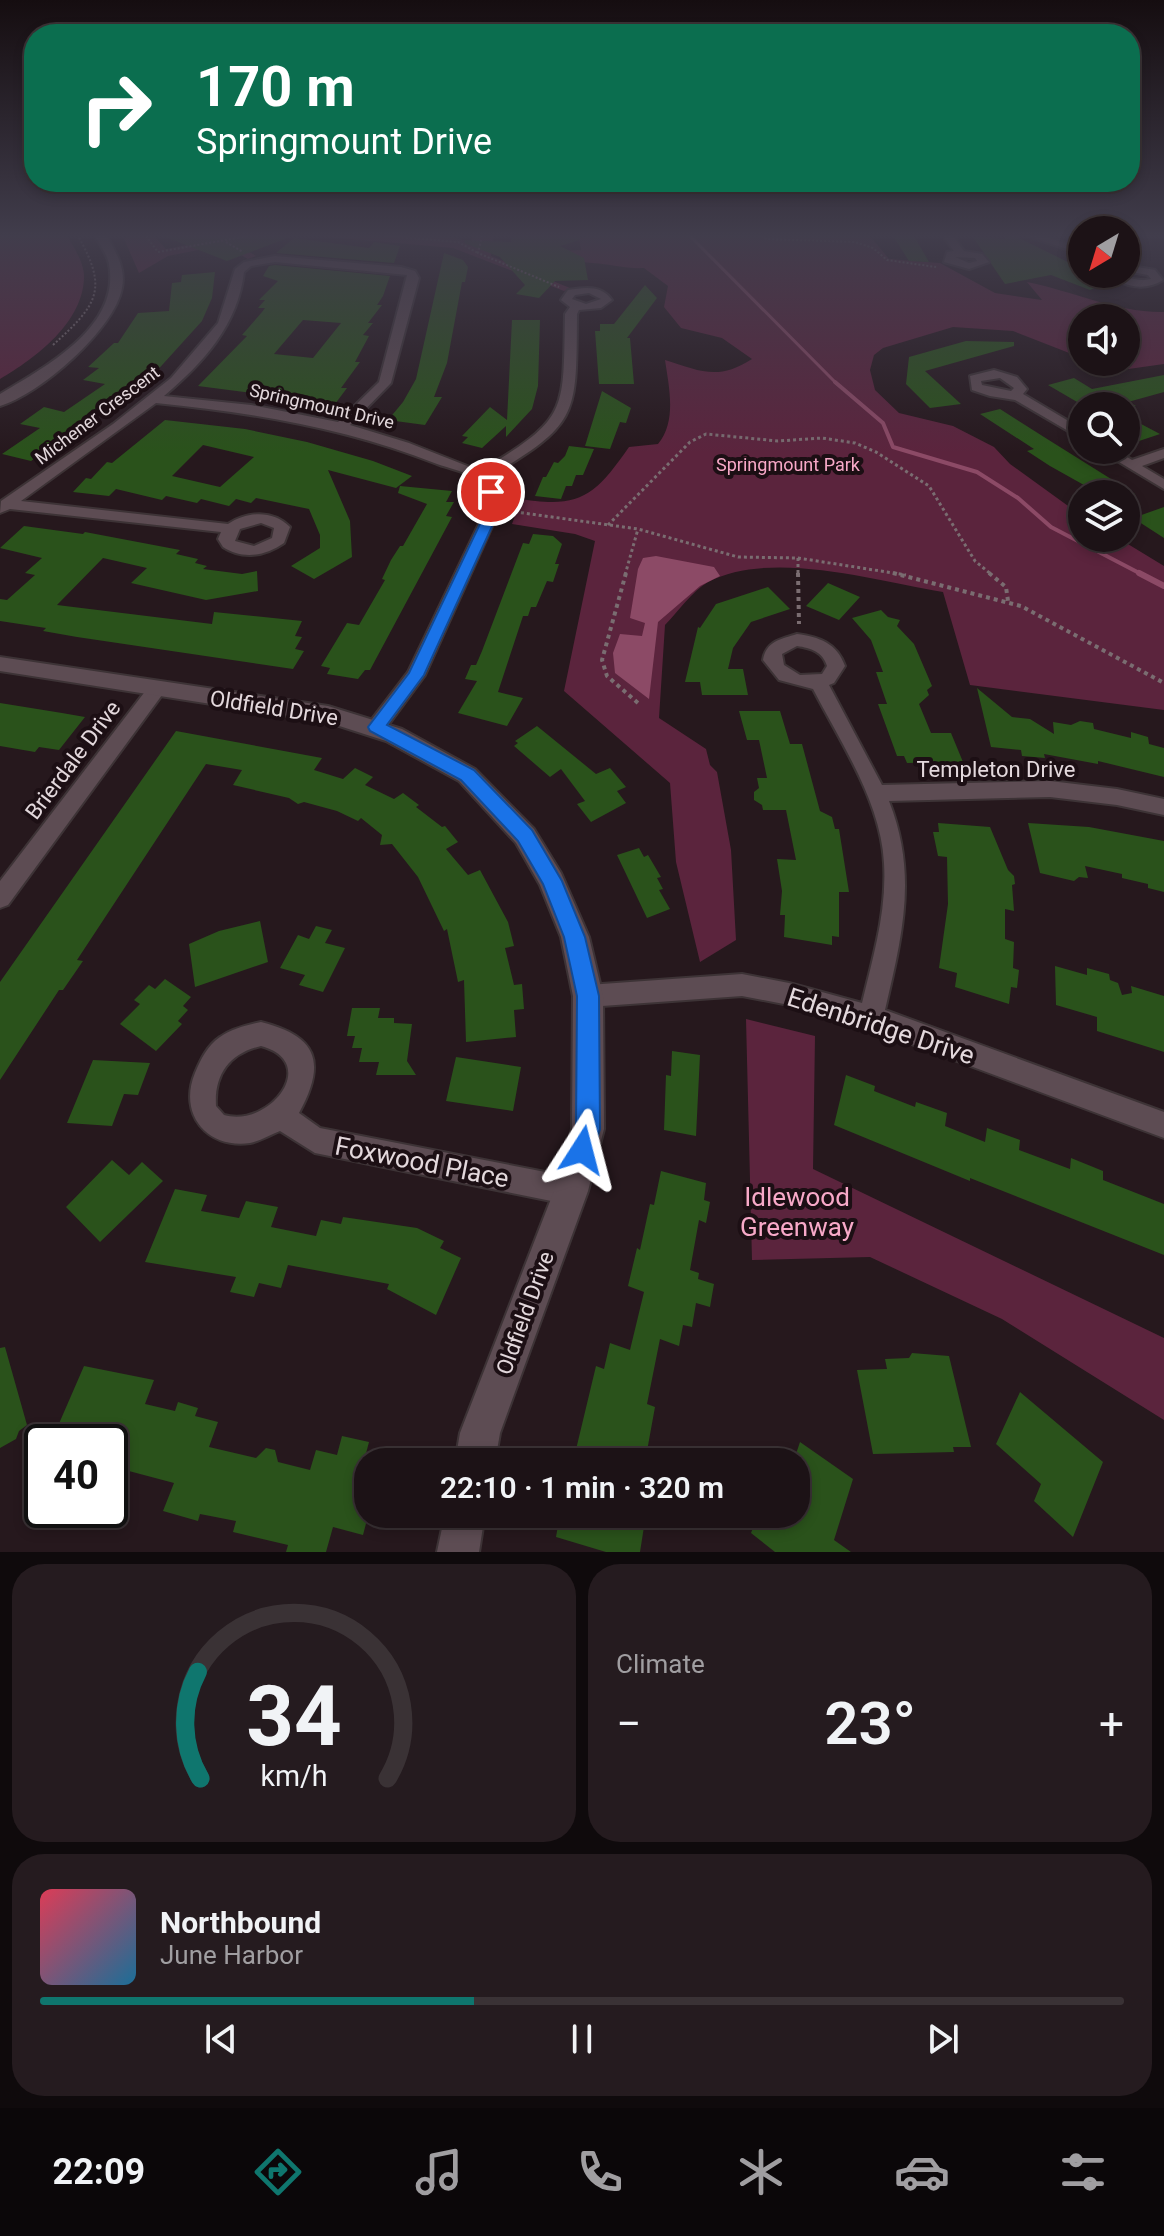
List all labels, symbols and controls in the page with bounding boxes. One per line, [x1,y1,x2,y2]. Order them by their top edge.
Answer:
text: 170 m [196,54,355,120]
icon: right [64,56,168,160]
text: Springmount Drive [196,121,492,163]
north arrow [1068,216,1140,288]
map controls [1068,216,1140,552]
button: sound [1068,304,1140,376]
street label: Michener Crescent [31,361,163,469]
street label: Springmount Drive [248,379,396,433]
button: search [1068,392,1140,464]
park label: Springmount Park [716,454,861,475]
pin [457,458,525,526]
icon: arrive [469,470,513,514]
button: layers [1068,480,1140,552]
street label: Oldfield Drive [208,686,340,730]
street label: Brierdale Drive [20,696,126,824]
street label: Templeton Drive [917,757,1075,782]
street label: Edenbridge Drive [784,982,978,1070]
position arrow [540,1108,624,1192]
street label: Foxwood Place [333,1130,511,1194]
park label: Idlewood Greenway [740,1182,854,1242]
street label: Oldfield Drive [491,1248,559,1378]
speed limit sign: 40 [24,1424,128,1528]
text: 22:10 · 1 min · 320 m [440,1470,724,1505]
text: Climate [616,1649,705,1679]
text: 34 [246,1668,342,1765]
text: 23° [824,1688,916,1759]
text: − [616,1698,641,1750]
text: + [1099,1698,1124,1750]
text: km/h [260,1759,328,1793]
text: Northbound [160,1905,321,1940]
text: June Harbor [160,1940,303,1970]
icon: previous [199,2017,243,2061]
icon: pause [560,2017,604,2061]
icon: next [921,2017,965,2061]
icon: directions [250,2144,306,2200]
icon: music [411,2144,467,2200]
icon: phone [572,2144,628,2200]
icon: climate [733,2144,789,2200]
icon: car [894,2144,950,2200]
icon: filters [1055,2144,1111,2200]
text: 22:09 [53,2151,145,2193]

